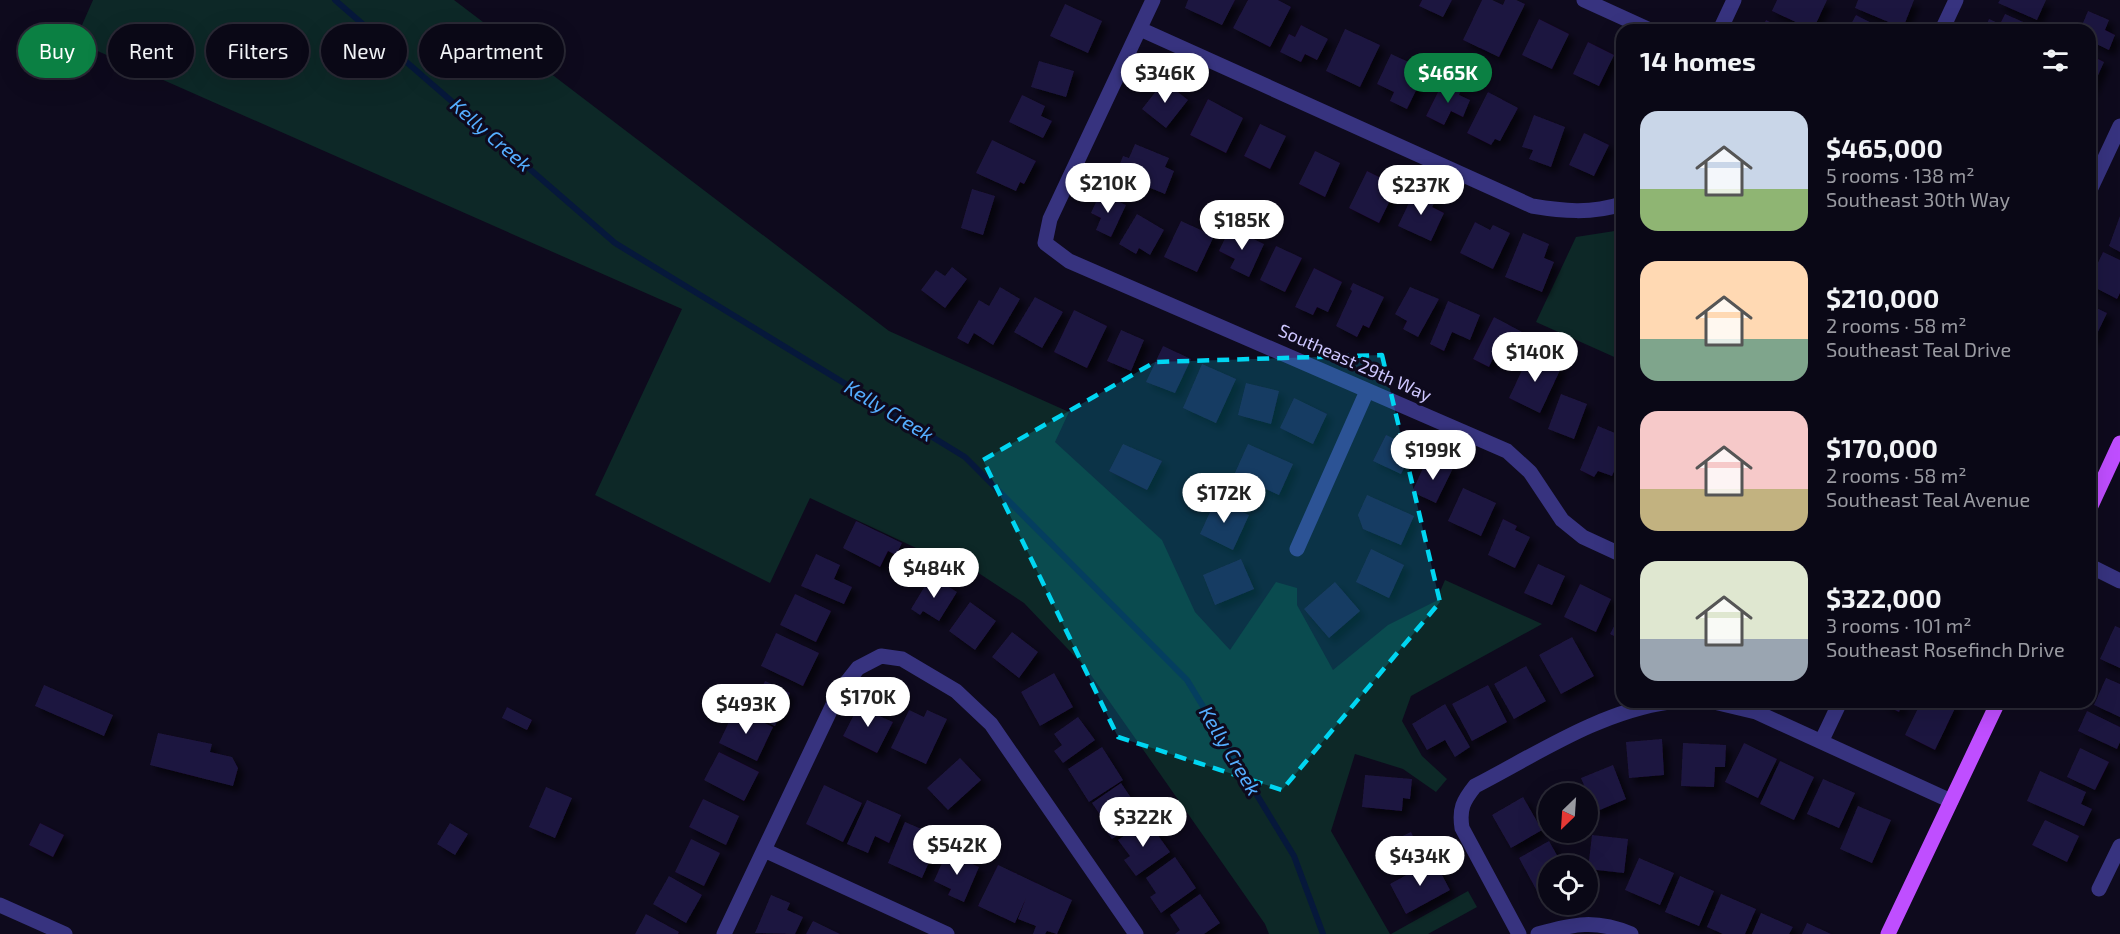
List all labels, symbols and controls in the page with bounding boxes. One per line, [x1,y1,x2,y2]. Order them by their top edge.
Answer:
chip: Buy [18,24,96,78]
chip: Rent [108,24,194,78]
chip: Filters [206,24,309,78]
chip: New [321,24,407,78]
chip: Apartment [419,24,564,78]
icon: filters [2039,44,2072,77]
text: 14 homes [1640,45,1756,76]
pin: $346K [1123,53,1207,104]
pin: $465K [1406,53,1490,104]
text: $346K [1135,60,1195,84]
text: $465K [1418,60,1478,84]
water label: Kelly Creek [445,92,537,177]
text: $465,000 [1826,132,1943,163]
icon: home [1688,135,1760,207]
pin: $210K [1066,163,1150,214]
text: 5 rooms · 138 m² [1826,163,1974,187]
pin: $237K [1379,165,1463,216]
text: $210K [1079,170,1137,194]
text: $237K [1392,172,1450,196]
text: Southeast 30th Way [1826,187,2010,211]
pin: $185K [1200,200,1284,251]
text: $185K [1214,207,1270,231]
text: $210,000 [1826,282,1939,313]
icon: home [1688,285,1760,357]
text: 2 rooms · 58 m² [1826,313,1967,337]
street label: Southeast 29th Way [1275,318,1436,406]
pin: $140K [1493,332,1577,383]
text: Southeast Teal Drive [1826,337,2011,361]
text: $140K [1506,339,1564,363]
water label: Kelly Creek [840,374,938,447]
pin: $199K [1391,430,1475,481]
text: $170,000 [1826,432,1938,463]
icon: home [1688,435,1760,507]
text: $199K [1405,437,1461,461]
text: 2 rooms · 58 m² [1826,463,1967,487]
pin: $172K [1182,473,1266,524]
text: $172K [1196,480,1252,504]
text: Southeast Teal Avenue [1826,487,2030,511]
pin: $484K [892,548,976,599]
text: $484K [903,555,965,579]
text: $322,000 [1826,582,1942,613]
icon: home [1688,585,1760,657]
text: 3 rooms · 101 m² [1826,613,1972,637]
text: Southeast Rosefinch Drive [1826,637,2065,661]
pin: $170K [826,677,910,728]
pin: $493K [704,684,788,735]
text: $170K [840,684,896,708]
text: $493K [716,691,776,715]
water label: Kelly Creek [1194,702,1267,800]
north arrow [1538,783,1598,843]
map controls [1538,783,1598,915]
pin: $322K [1101,797,1185,848]
text: $322K [1114,804,1172,828]
pin: $542K [915,825,999,876]
text: $542K [927,832,987,856]
pin: $434K [1378,836,1462,887]
text: $434K [1389,843,1451,867]
button: locate [1538,855,1598,915]

